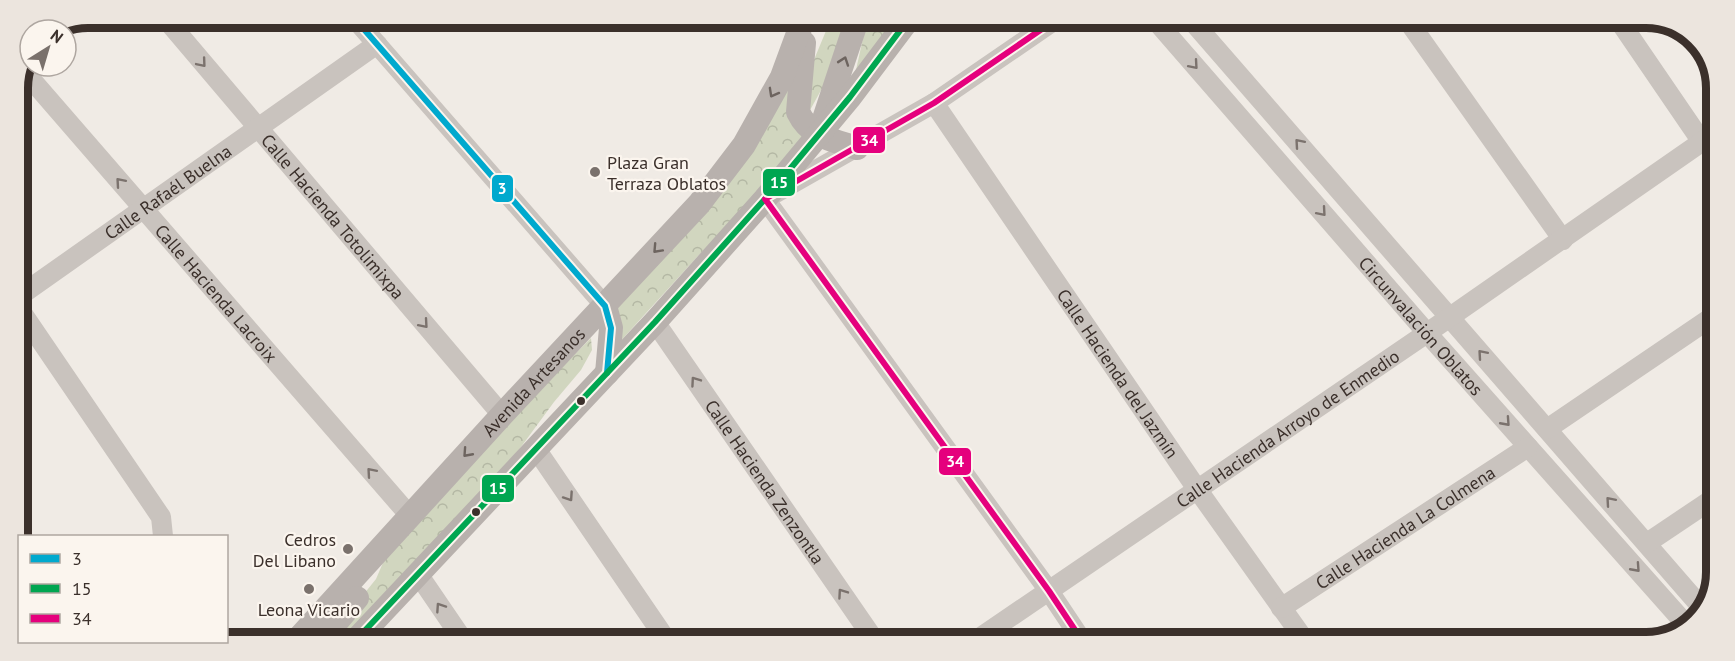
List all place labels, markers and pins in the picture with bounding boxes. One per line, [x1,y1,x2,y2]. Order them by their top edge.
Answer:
place label: Plaza Gran Terraza Oblatos [607,151,726,195]
marker: Plaza Gran Terraza Oblatos [588,165,602,179]
unlabelled marker [575,395,587,407]
unlabelled marker [470,506,482,518]
place label: Cedros Del Libano [253,528,336,572]
marker: Cedros Del Libano [341,542,355,556]
marker: Leona Vicario [302,582,316,596]
place label: Leona Vicario [258,598,360,621]

